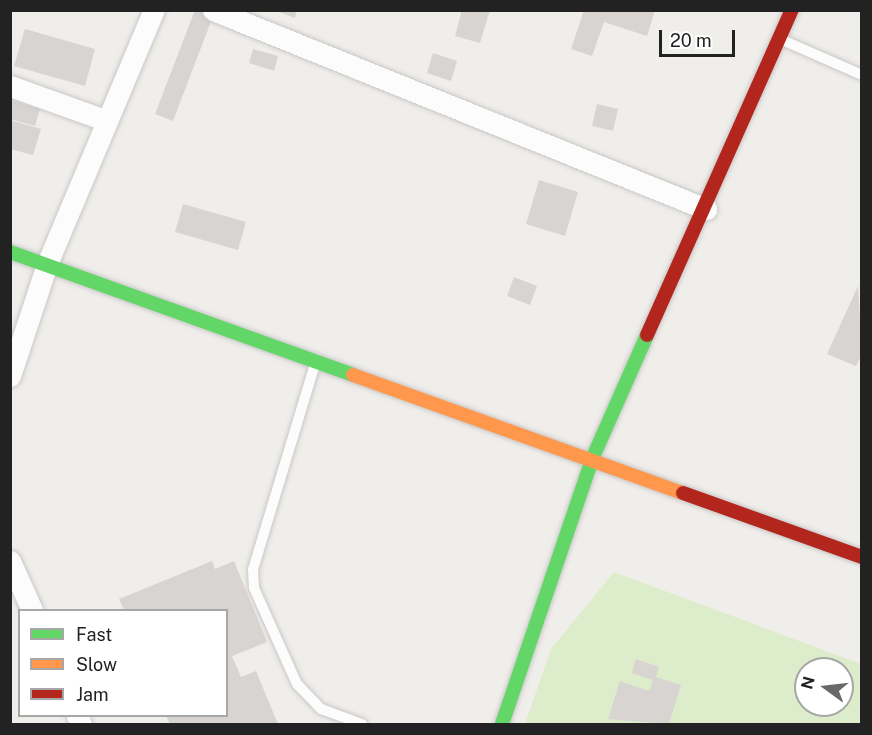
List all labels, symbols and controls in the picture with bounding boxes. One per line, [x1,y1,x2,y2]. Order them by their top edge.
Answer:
scale bar [662,18,738,56]
text: 20 m [670,30,712,51]
legend [18,609,228,717]
text: Fast [76,624,112,645]
text: Slow [76,654,117,675]
north arrow [794,657,854,717]
text: N [797,674,819,691]
text: Jam [76,684,109,705]

